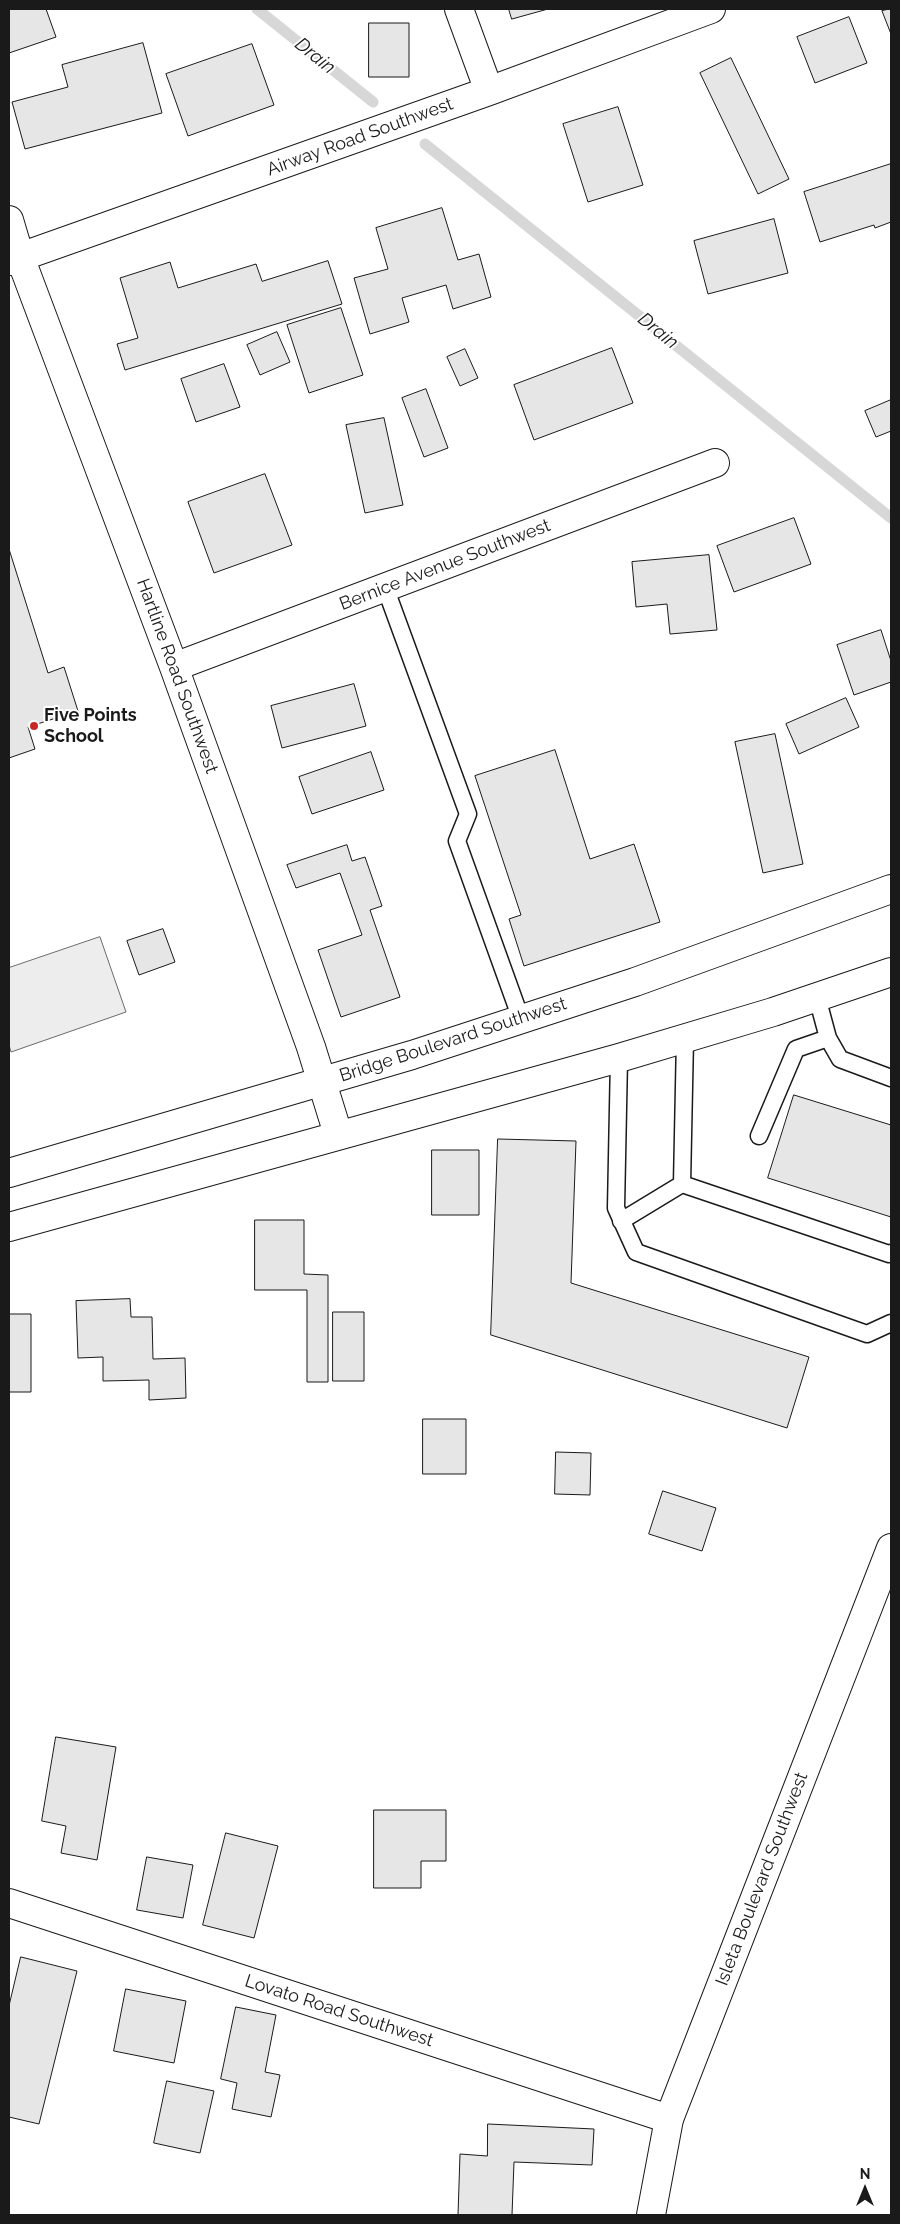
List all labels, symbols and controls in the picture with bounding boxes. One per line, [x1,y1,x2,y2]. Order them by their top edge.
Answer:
water label: Drain [290,33,340,79]
street label: Airway Road Southwest [264,93,456,181]
water label: Drain [633,308,683,354]
street label: Bernice Avenue Southwest [336,515,554,615]
street label: Hartline Road Southwest [132,576,222,776]
place label: Five Points School [44,705,137,748]
marker: Five Points School [28,720,40,732]
street label: Bridge Boulevard Southwest [337,993,569,1087]
street label: Isleta Boulevard Southwest [711,1769,813,1989]
street label: Lovato Road Southwest [242,1970,436,2052]
north arrow [840,2164,890,2214]
text: N [860,2166,870,2182]

